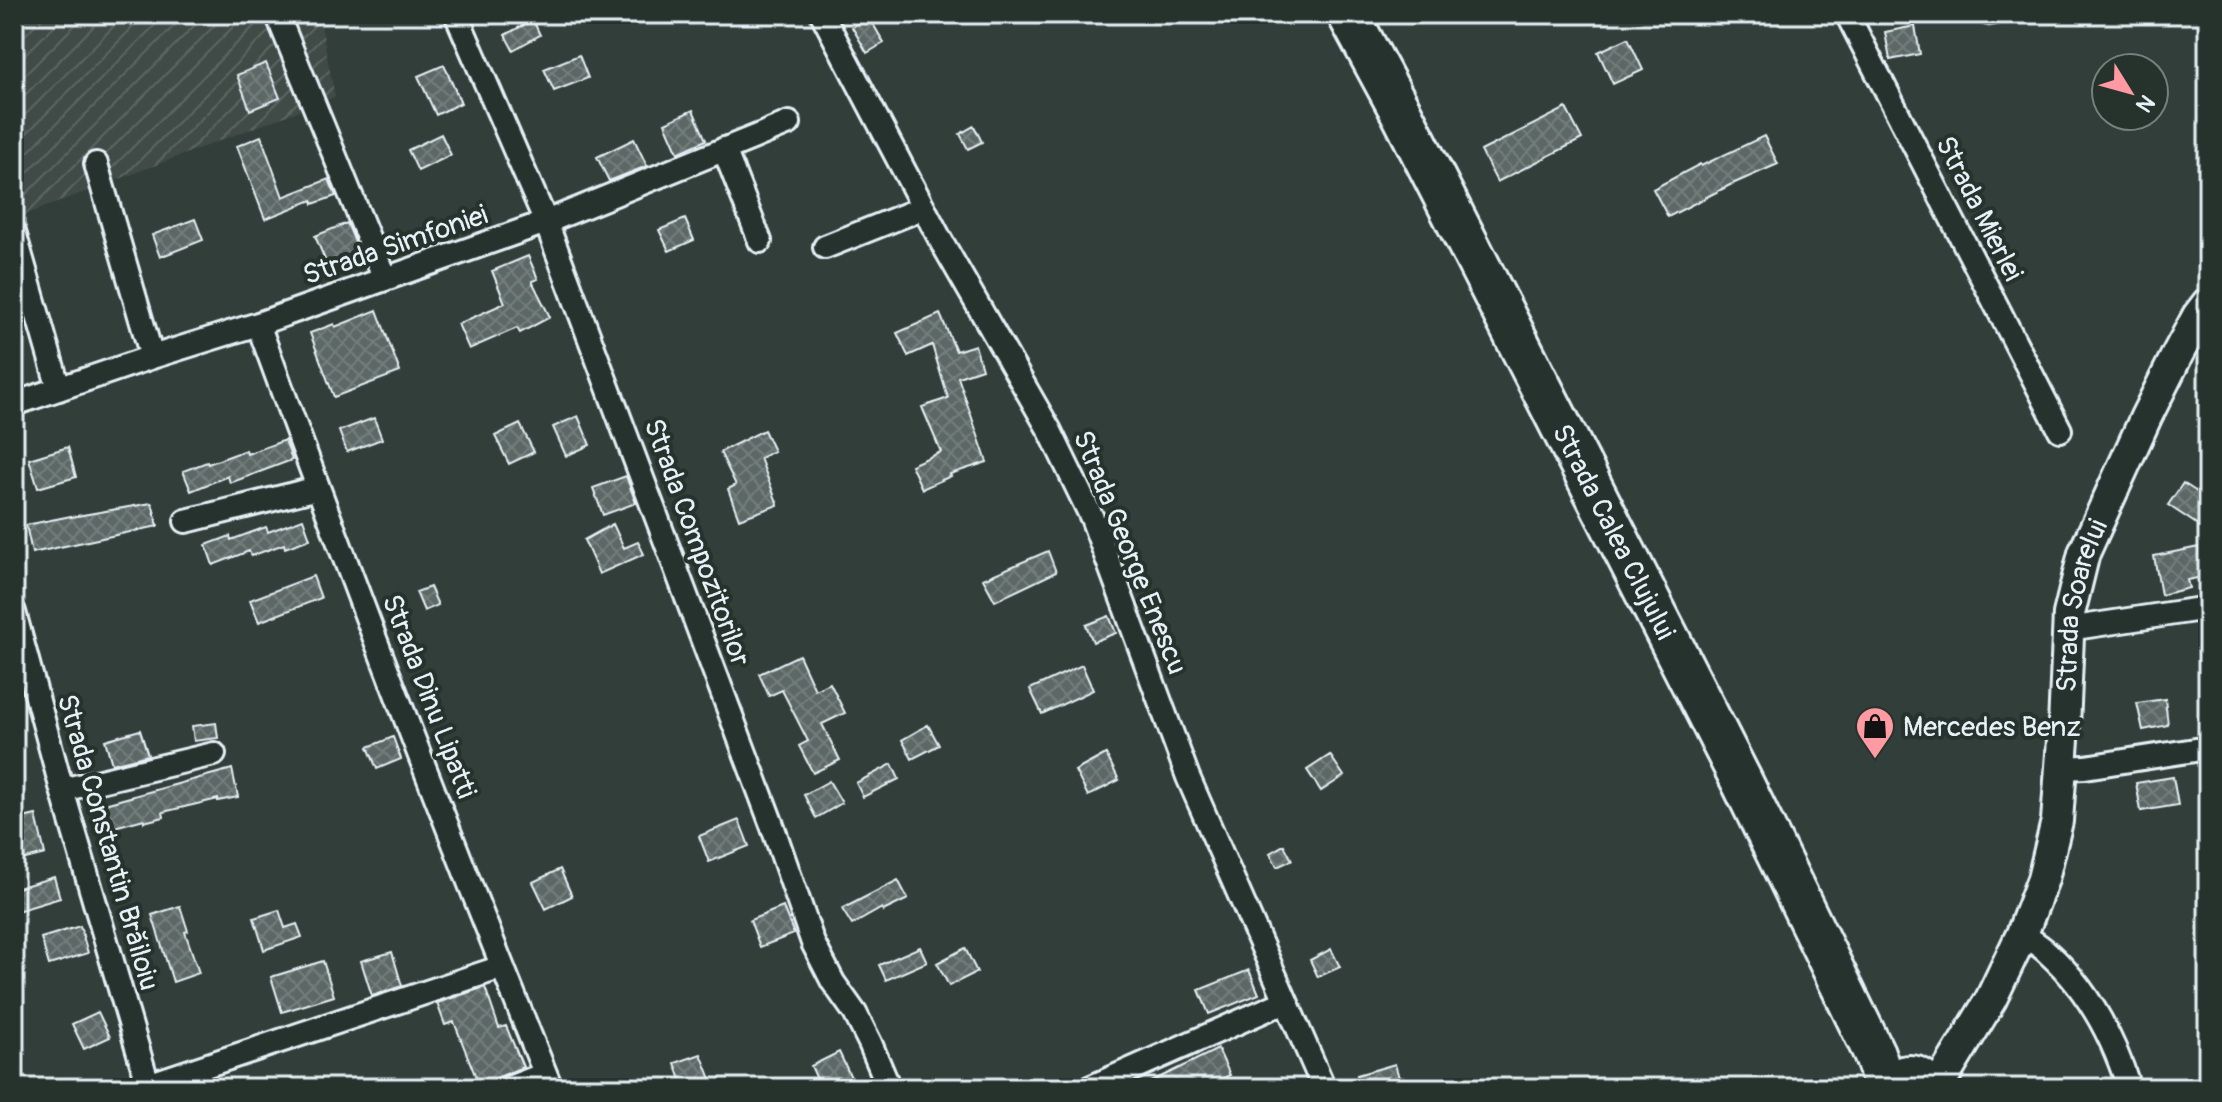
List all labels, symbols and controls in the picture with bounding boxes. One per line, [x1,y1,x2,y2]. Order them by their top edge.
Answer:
north arrow [2090,52,2170,132]
text: N [2129,89,2161,118]
street label: Strada Mierlei [1927,130,2030,287]
street label: Strada Simfoniei [299,197,492,293]
street label: Strada Compozitorilor [636,414,758,671]
street label: Strada Calea Clujului [1544,418,1683,646]
street label: Strada George Enescu [1065,426,1195,680]
street label: Strada Soarelui [2050,514,2116,693]
street label: Strada Dinu Lipatti [374,590,484,803]
street label: Strada Constantin Brăiloiu [49,690,167,994]
shop icon: Mercedes Benz [1854,705,1896,760]
place label: Mercedes Benz [1903,710,2081,745]

